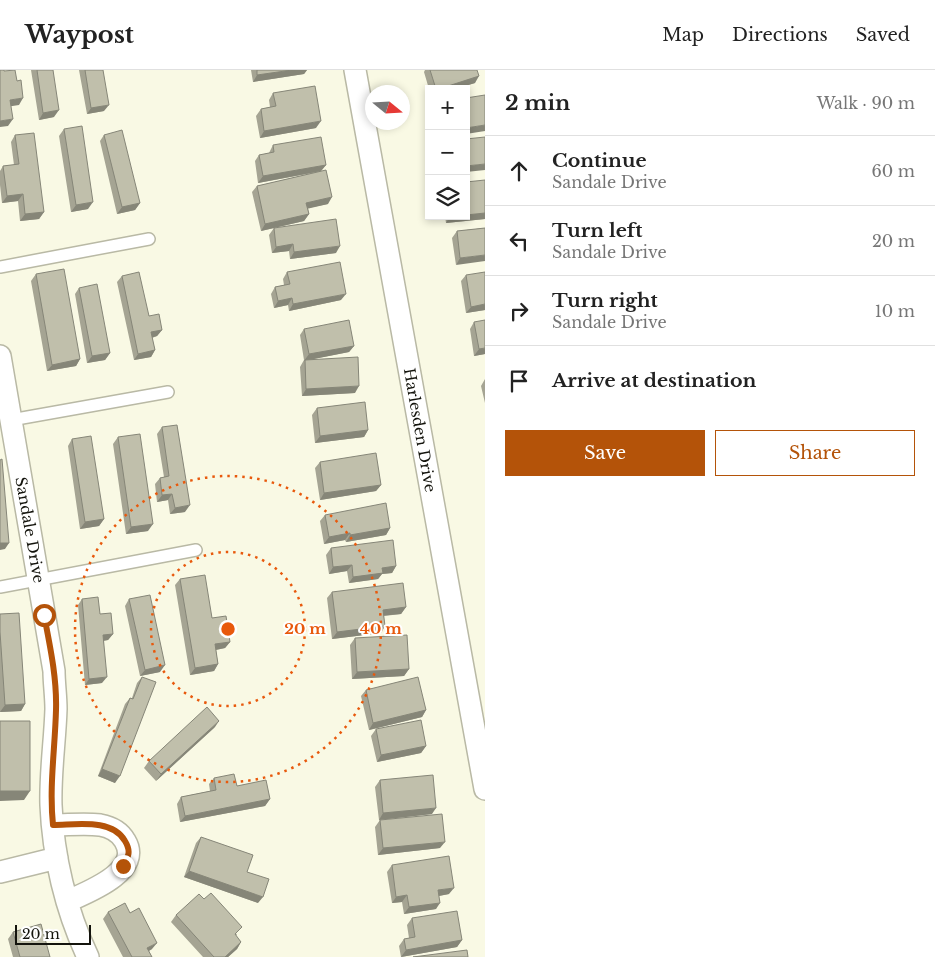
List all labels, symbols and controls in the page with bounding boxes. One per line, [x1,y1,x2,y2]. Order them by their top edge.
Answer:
text: Waypost [25,20,134,49]
text: Map [662,24,704,46]
text: Directions [732,24,828,46]
text: Saved [856,24,910,46]
north arrow [365,85,410,130]
map controls [425,85,470,220]
button: + [425,85,470,130]
text: 2 min [505,90,570,116]
text: Walk · 90 m [817,93,915,113]
button: − [425,130,470,175]
text: Continue [552,149,647,172]
icon: ahead [505,157,533,185]
text: 60 m [872,161,915,181]
text: Sandale Drive [552,172,667,192]
button: layers [425,175,470,220]
text: Turn left [552,219,643,242]
icon: left [505,227,533,255]
text: 20 m [872,231,915,251]
text: Sandale Drive [552,242,667,262]
text: Turn right [552,289,658,312]
icon: right [505,297,533,325]
text: 10 m [875,301,915,321]
text: Sandale Drive [552,312,667,332]
street label: Harlesden Drive [400,366,440,494]
icon: arrive [505,367,533,395]
text: Arrive at destination [552,369,756,392]
button: Save [505,430,705,476]
button: Share [715,430,915,476]
street label: Sandale Drive [11,475,49,585]
route start [33,604,56,627]
text: 20 m [284,619,326,638]
text: 40 m [360,619,402,638]
centre of rings [219,620,237,638]
route end [112,855,135,878]
scale bar [15,922,91,945]
text: 20 m [22,925,60,943]

